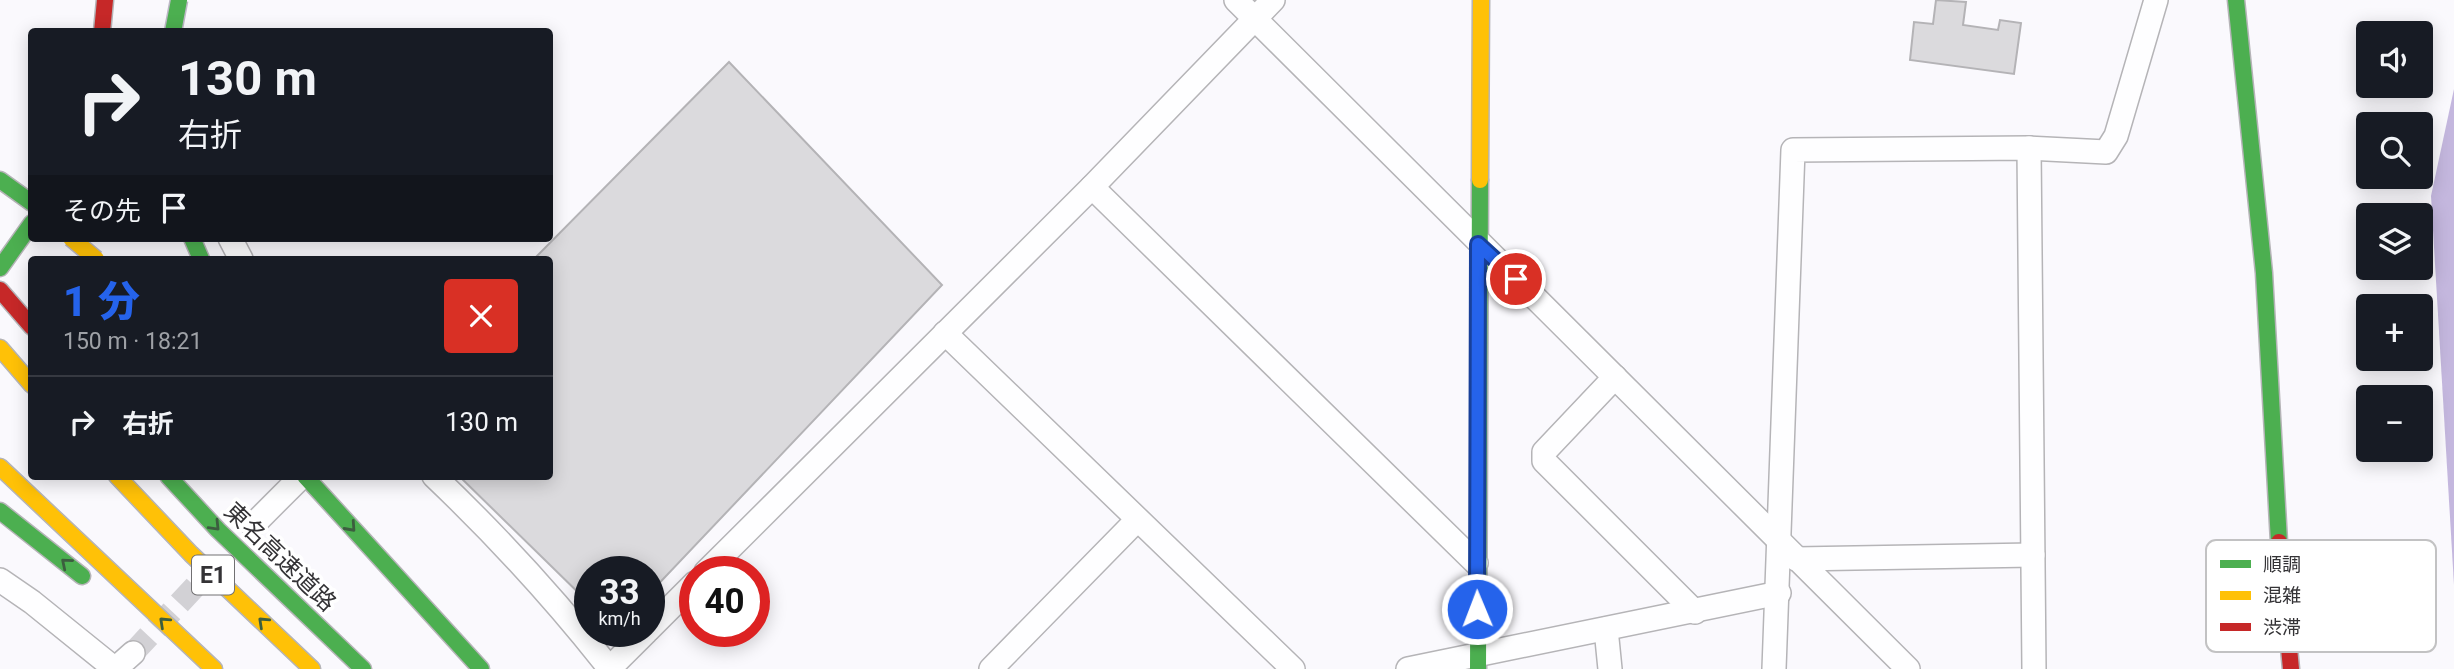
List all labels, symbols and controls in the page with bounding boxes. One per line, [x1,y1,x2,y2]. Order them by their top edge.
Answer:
map controls [2356,21,2433,462]
button: sound [2356,21,2433,98]
text: 130 m [178,50,317,107]
icon: right [63,56,154,147]
button: search [2356,112,2433,189]
text: 右折 [178,116,242,154]
icon: arrive [155,189,193,227]
text: その先 [63,196,141,226]
button: layers [2356,203,2433,280]
pin [1486,249,1546,309]
icon: arrive [1497,260,1535,298]
text: 1 分 [63,277,140,326]
button: close [444,279,518,353]
button: + [2356,294,2433,371]
text: 150 m · 18:21 [63,328,202,355]
button: − [2356,385,2433,462]
icon: right [63,403,101,441]
text: 130 m [445,407,518,437]
text: 右折 [122,409,174,439]
street label: 東名高速道路 [218,497,342,617]
one-way arrow [206,518,219,531]
one-way arrow [343,519,355,532]
legend [2206,540,2436,652]
text: 順調 [2263,553,2301,576]
road number: E1 [192,555,234,594]
speed limit sign: 40 [679,556,770,647]
one-way arrow [61,559,74,571]
text: 33 [599,572,640,613]
position arrow [1440,572,1514,646]
text: 混雑 [2263,584,2301,607]
text: km/h [598,608,641,629]
text: 渋滞 [2263,616,2301,639]
one-way arrow [159,618,172,630]
one-way arrow [258,618,271,631]

